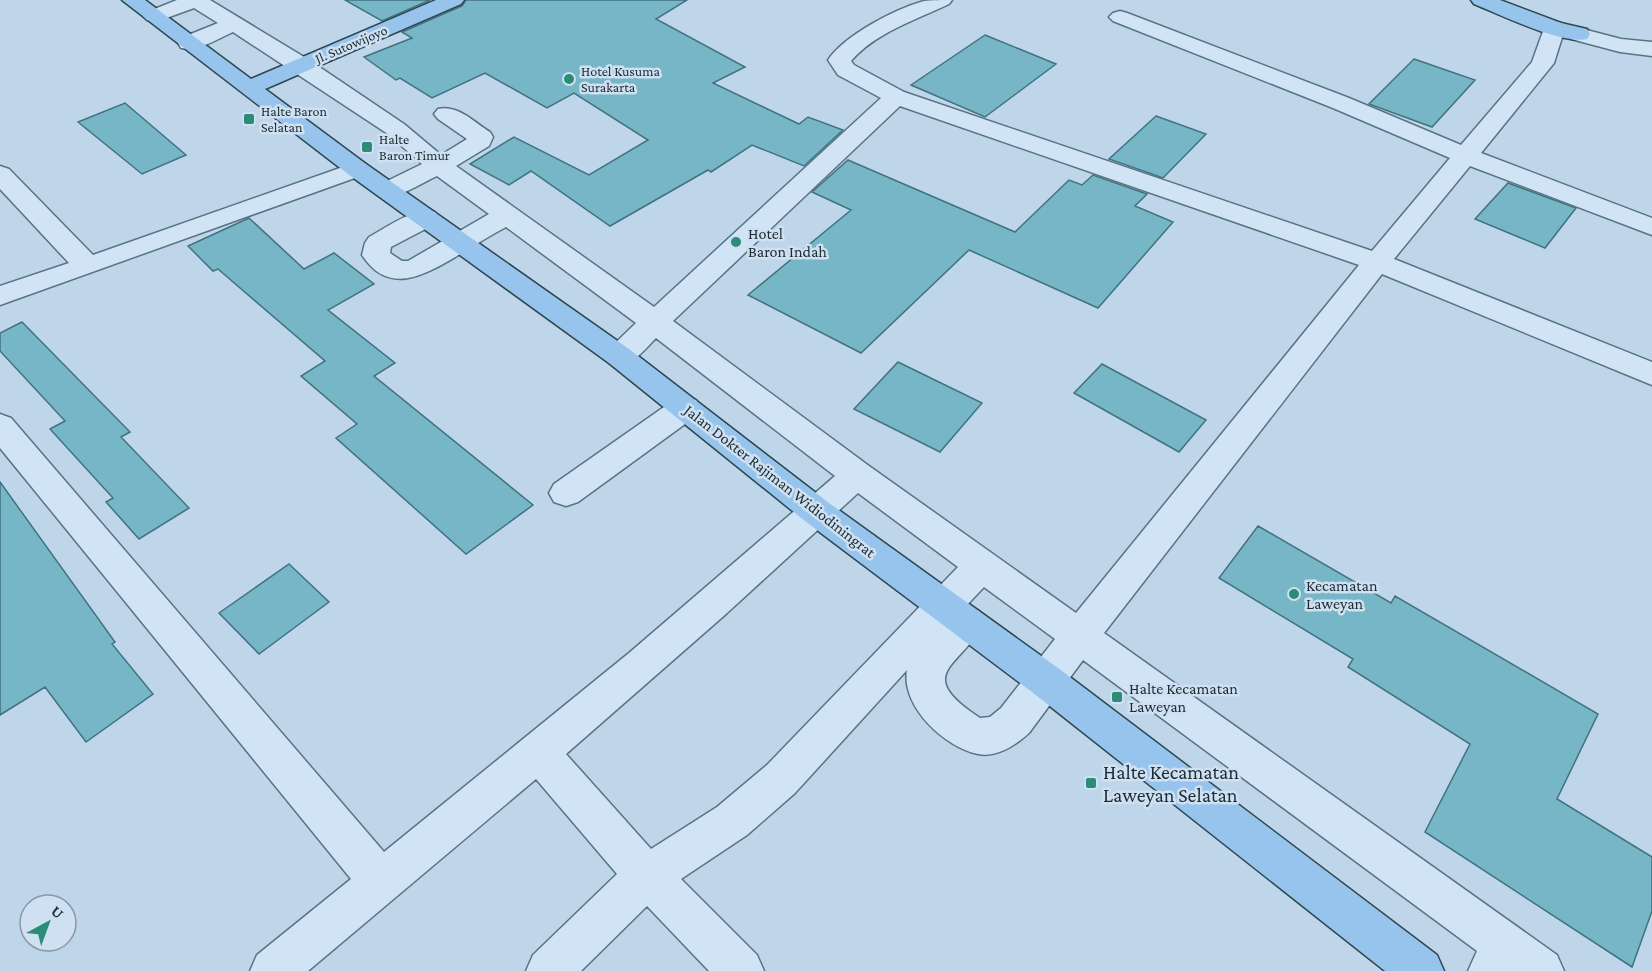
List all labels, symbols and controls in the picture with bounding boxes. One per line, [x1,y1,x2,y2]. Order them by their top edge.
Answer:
street label: Jl. Sutowijoyo [311,22,390,68]
place label: Hotel Kusuma Surakarta [581,63,661,95]
marker: Hotel Kusuma Surakarta [562,72,576,86]
place label: Halte Baron Selatan [261,103,327,135]
marker: Halte Baron Selatan [242,112,256,126]
place label: Halte Baron Timur [379,131,450,163]
marker: Halte Baron Timur [360,140,374,154]
place label: Hotel Baron Indah [748,225,827,260]
marker: Hotel Baron Indah [729,235,743,249]
street label: Jalan Dokter Rajiman Widiodiningrat [679,400,879,562]
place label: Kecamatan Laweyan [1306,577,1378,613]
marker: Kecamatan Laweyan [1287,587,1301,601]
place label: Halte Kecamatan Laweyan [1129,680,1238,716]
marker: Halte Kecamatan Laweyan [1110,690,1124,704]
place label: Halte Kecamatan Laweyan Selatan [1103,761,1239,807]
marker: Halte Kecamatan Laweyan Selatan [1084,776,1098,790]
north arrow [18,893,78,953]
text: U [48,902,67,922]

